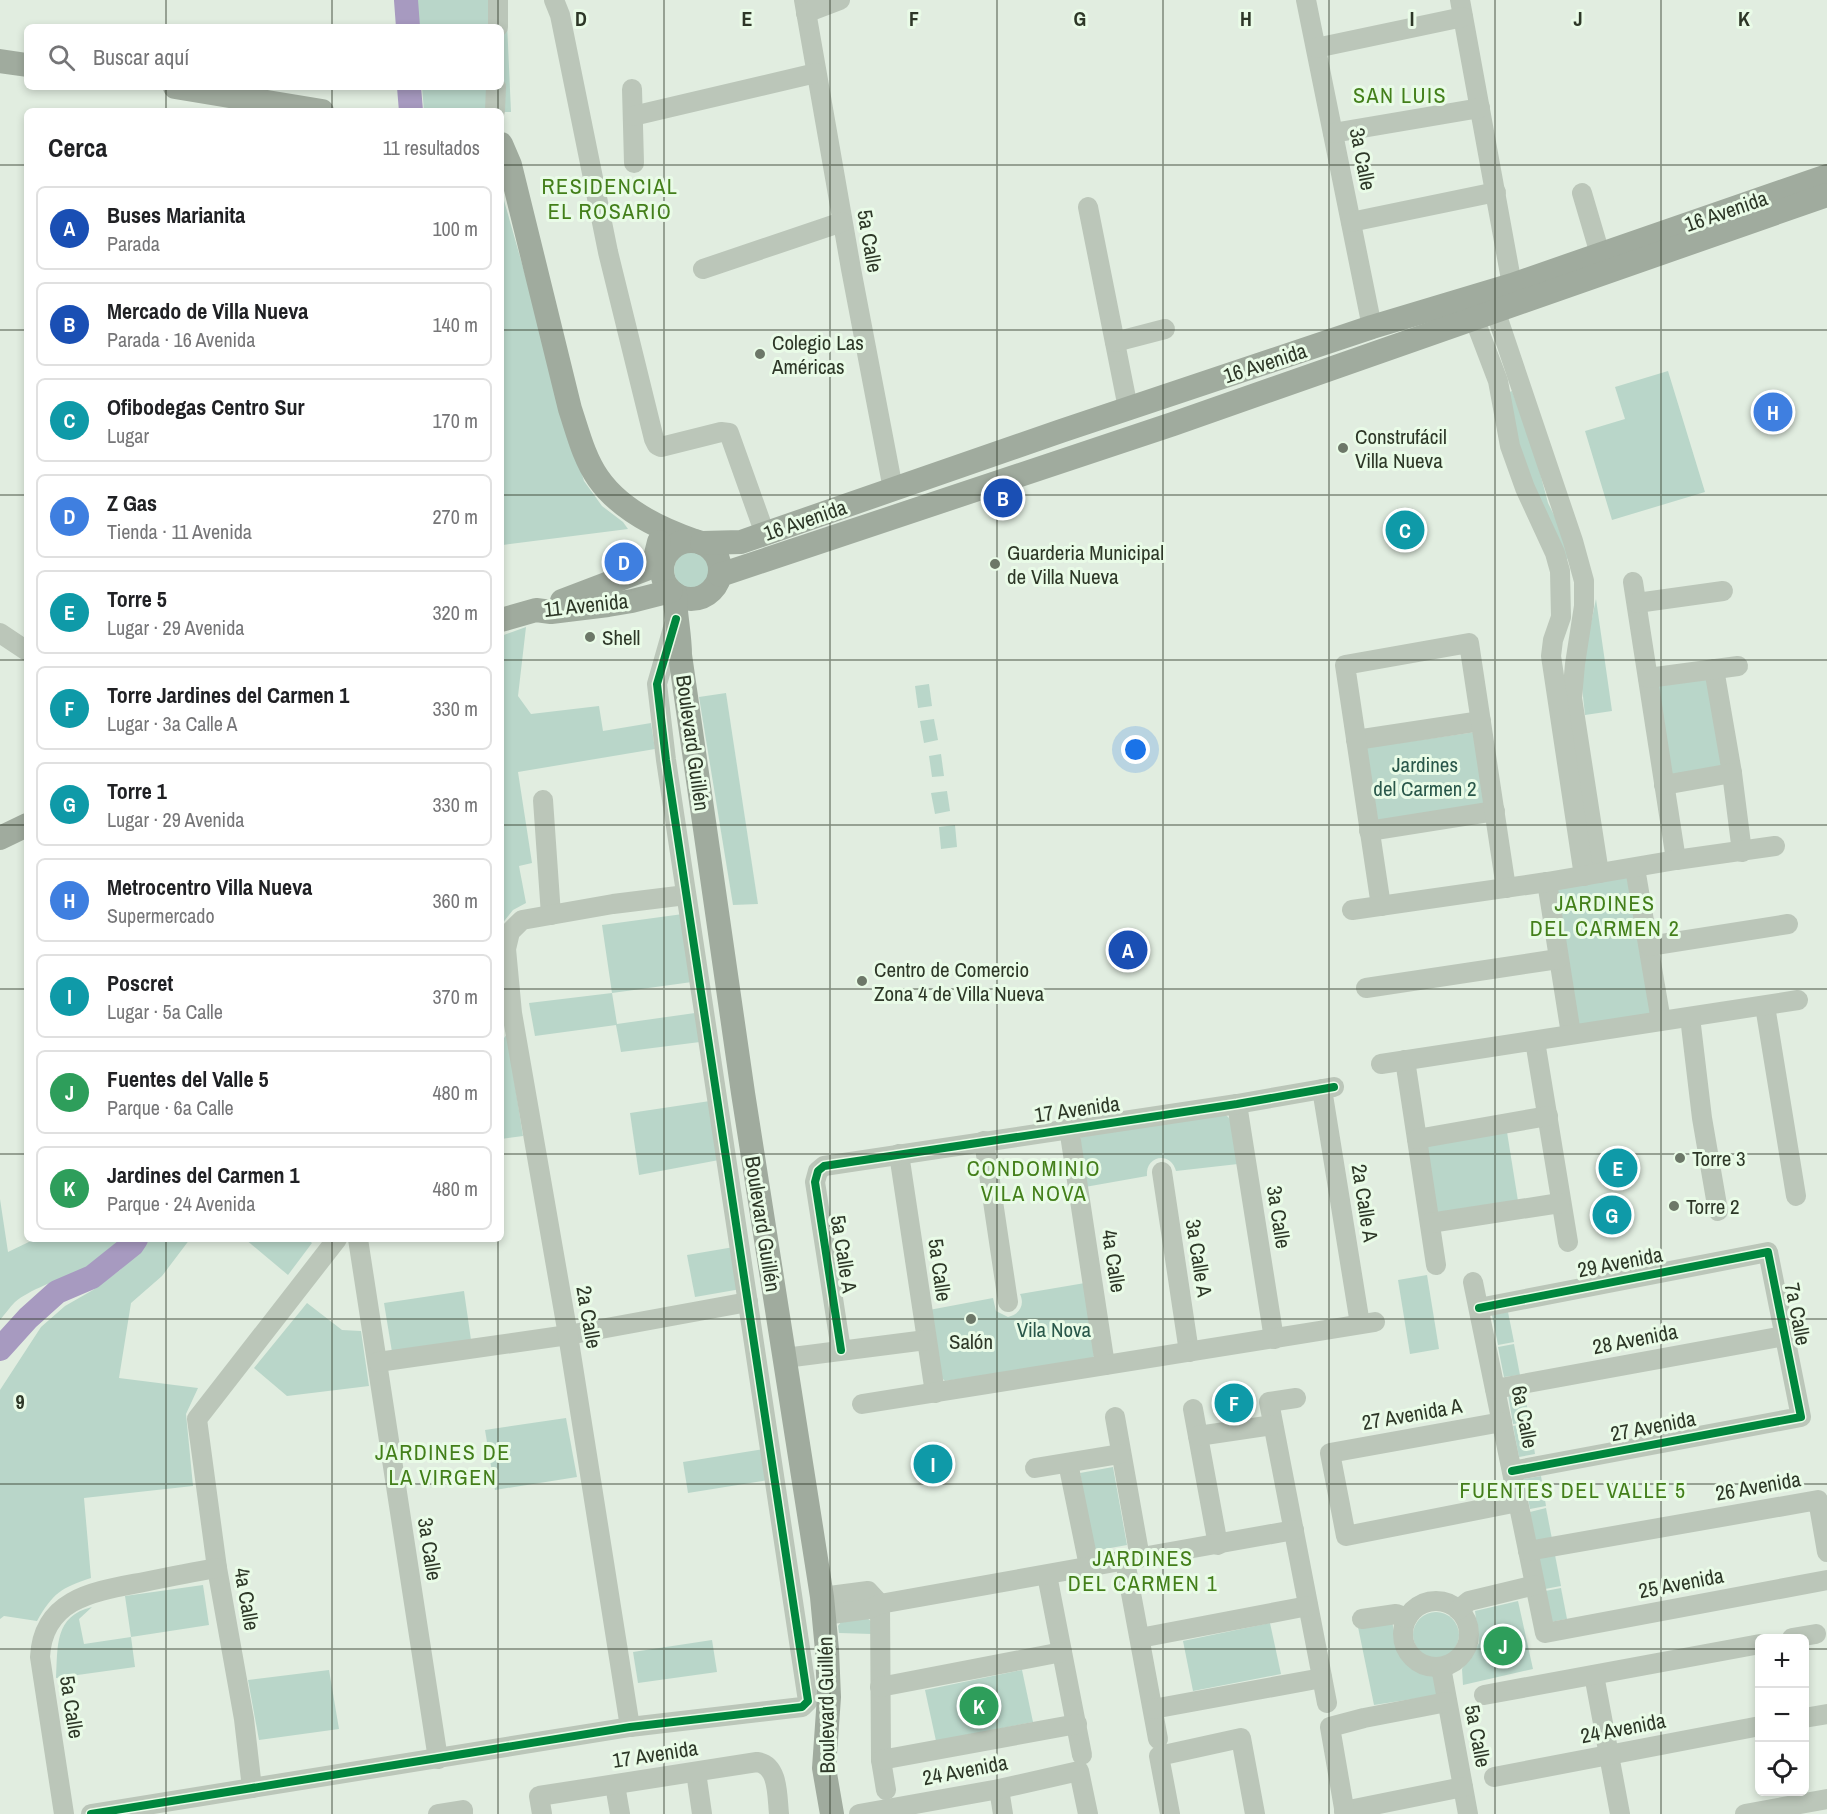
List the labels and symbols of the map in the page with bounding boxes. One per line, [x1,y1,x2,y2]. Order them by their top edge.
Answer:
text: D [575,5,587,32]
text: E [742,5,753,32]
text: F [909,5,919,32]
text: G [1074,5,1086,32]
text: H [1240,5,1252,32]
text: I [1410,5,1414,32]
text: J [1573,5,1583,32]
text: K [1738,5,1750,32]
district label: SAN LUIS [1353,80,1447,110]
street label: 3a Calle [1343,125,1383,193]
district label: RESIDENCIAL EL ROSARIO [542,171,678,226]
street label: 16 Avenida [1681,183,1772,239]
street label: 5a Calle [850,207,890,275]
place label: Colegio Las Américas [771,328,864,381]
street label: 16 Avenida [1220,336,1311,390]
marker: Colegio Las Américas [753,347,767,361]
pin: H [1754,390,1792,434]
place label: Construfácil Villa Nueva [1355,422,1447,475]
marker: Construfácil Villa Nueva [1336,441,1350,455]
pin: B [984,476,1022,520]
street label: 16 Avenida [760,492,851,548]
pin: C [1386,508,1424,552]
place label: Guarderia Municipal de Villa Nueva [1007,538,1164,591]
pin: D [604,540,644,584]
marker: Guarderia Municipal de Villa Nueva [988,557,1002,571]
street label: 11 Avenida [542,586,630,624]
place label: Shell [602,623,640,652]
marker: Shell [583,630,597,644]
street label: Boulevard Guillén [669,673,717,813]
your location [1121,735,1150,764]
park label: Jardines del Carmen 2 [1373,750,1477,803]
district label: JARDINES DEL CARMEN 2 [1530,888,1680,943]
pin: A [1108,928,1148,972]
place label: Centro de Comercio Zona 4 de Villa Nueva [874,955,1045,1008]
marker: Centro de Comercio Zona 4 de Villa Nueva [855,974,869,988]
street label: 17 Avenida [1032,1089,1122,1129]
place label: Torre 3 [1692,1144,1746,1173]
pin: E [1598,1146,1638,1190]
marker: Torre 3 [1673,1151,1687,1165]
district label: CONDOMINIO VILA NOVA [967,1153,1101,1208]
street label: Boulevard Guillén [738,1154,788,1294]
street label: 2a Calle A [1345,1162,1386,1245]
street label: 3a Calle [1260,1184,1298,1250]
pin: G [1592,1192,1632,1238]
place label: Torre 2 [1686,1192,1740,1221]
marker: Torre 2 [1667,1199,1681,1213]
street label: 5a Calle A [824,1213,865,1296]
street label: 3a Calle A [1179,1217,1220,1300]
street label: 4a Calle [1095,1228,1133,1294]
street label: 5a Calle [921,1237,959,1303]
street label: 29 Avenida [1575,1239,1665,1284]
street label: 7a Calle [1778,1280,1818,1348]
street label: 2a Calle [569,1283,609,1351]
marker: Salón [964,1312,978,1326]
park label: Vila Nova [1017,1315,1092,1344]
street label: 28 Avenida [1590,1316,1680,1361]
place label: Salón [949,1327,993,1356]
pin: F [1214,1380,1254,1426]
street label: 6a Calle [1505,1383,1545,1451]
text: 9 [15,1388,25,1415]
street label: 27 Avenida A [1360,1391,1465,1437]
street label: 27 Avenida [1608,1403,1698,1448]
district label: JARDINES DE LA VIRGEN [375,1437,511,1492]
pin: I [914,1442,952,1486]
street label: 26 Avenida [1713,1464,1803,1508]
district label: FUENTES DEL VALLE 5 [1459,1475,1687,1505]
street label: 3a Calle [411,1516,449,1582]
district label: JARDINES DEL CARMEN 1 [1068,1543,1218,1598]
street label: 25 Avenida [1636,1560,1726,1605]
street label: 4a Calle [227,1565,267,1633]
pin: J [1484,1624,1522,1668]
street label: Boulevard Guillén [810,1636,842,1774]
street label: 5a Calle [53,1674,91,1740]
pin: K [960,1684,998,1728]
street label: 5a Calle [1458,1702,1498,1770]
street label: 24 Avenida [1578,1705,1668,1750]
street label: 17 Avenida [610,1733,700,1775]
street label: 24 Avenida [920,1747,1010,1792]

